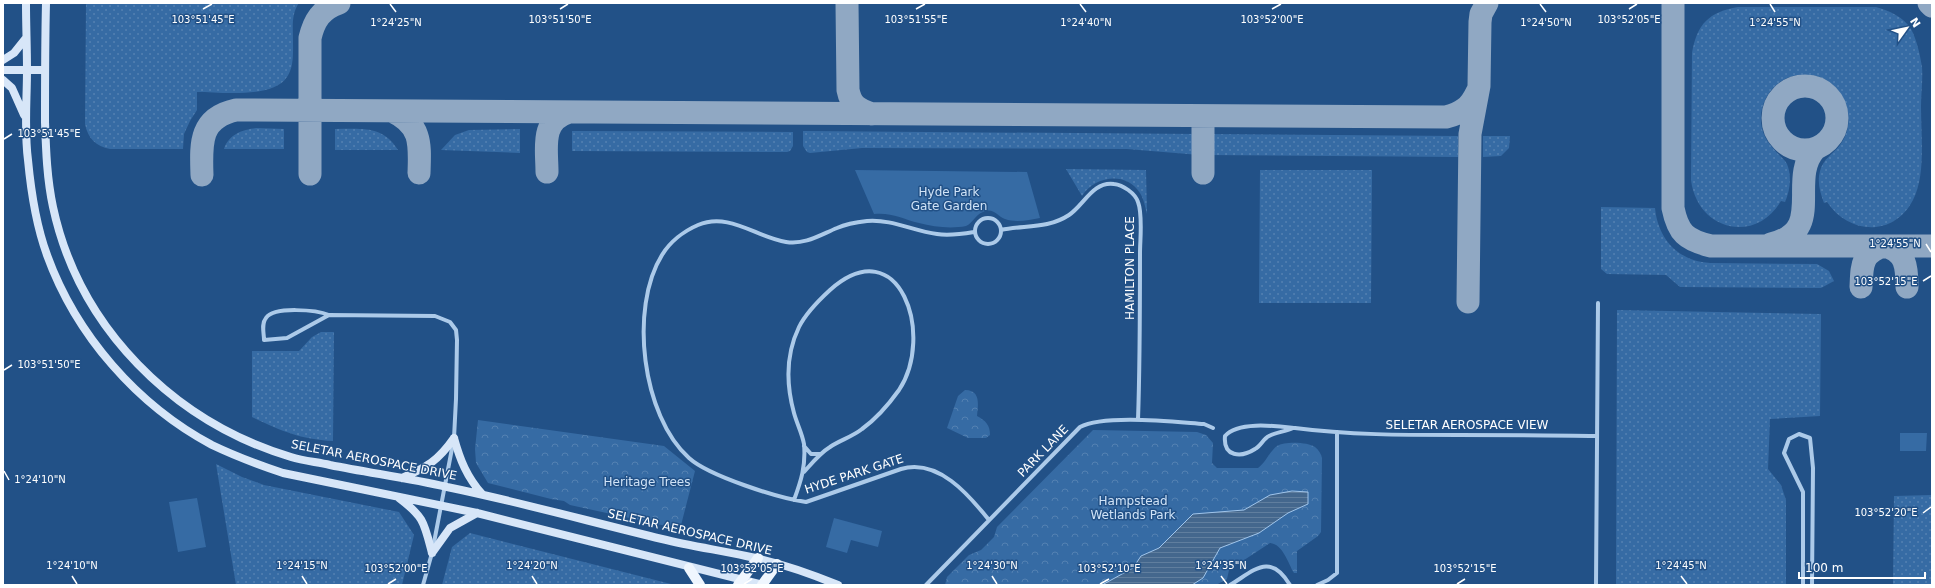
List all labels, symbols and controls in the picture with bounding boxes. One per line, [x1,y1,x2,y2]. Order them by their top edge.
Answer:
north arrow [1887,8,1927,48]
text: 103°51'45"E [171,14,235,25]
text: 103°51'50"E [528,14,592,25]
text: 103°51'55"E [884,14,948,25]
text: 103°52'00"E [1240,14,1304,25]
text: 103°52'05"E [1597,14,1661,25]
text: N [1907,15,1923,30]
text: 1°24'25"N [370,17,422,28]
text: 1°24'40"N [1060,17,1112,28]
text: 1°24'50"N [1520,17,1572,28]
text: 1°24'55"N [1749,17,1801,28]
text: 103°51'45"E [17,128,81,139]
park label: Hyde Park Gate Garden [911,185,987,213]
street label: HAMILTON PLACE [1123,216,1137,320]
text: 1°24'55"N [1869,238,1921,249]
text: 103°52'15"E [1854,276,1918,287]
text: 103°51'50"E [17,359,81,370]
street label: SELETAR AEROSPACE VIEW [1386,418,1549,432]
street label: PARK LANE [1015,422,1071,480]
street label: SELETAR AEROSPACE DRIVE [290,437,458,483]
street label: HYDE PARK GATE [803,451,905,497]
text: 1°24'10"N [14,474,66,485]
park label: Heritage Trees [604,475,690,489]
park label: Hampstead Wetlands Park [1090,494,1176,522]
street label: SELETAR AEROSPACE DRIVE [606,506,774,558]
text: 103°52'20"E [1854,507,1918,518]
scale bar [1799,554,1925,580]
text: 1°24'10"N [46,560,98,571]
text: 1°24'15"N [276,560,328,571]
text: 1°24'20"N [506,560,558,571]
text: 1°24'30"N [966,560,1018,571]
text: 1°24'35"N [1195,560,1247,571]
text: 1°24'45"N [1655,560,1707,571]
text: 100 m [1805,561,1843,575]
text: 103°52'00"E [364,563,428,574]
text: 103°52'05"E [720,563,784,574]
text: 103°52'10"E [1077,563,1141,574]
text: 103°52'15"E [1433,563,1497,574]

